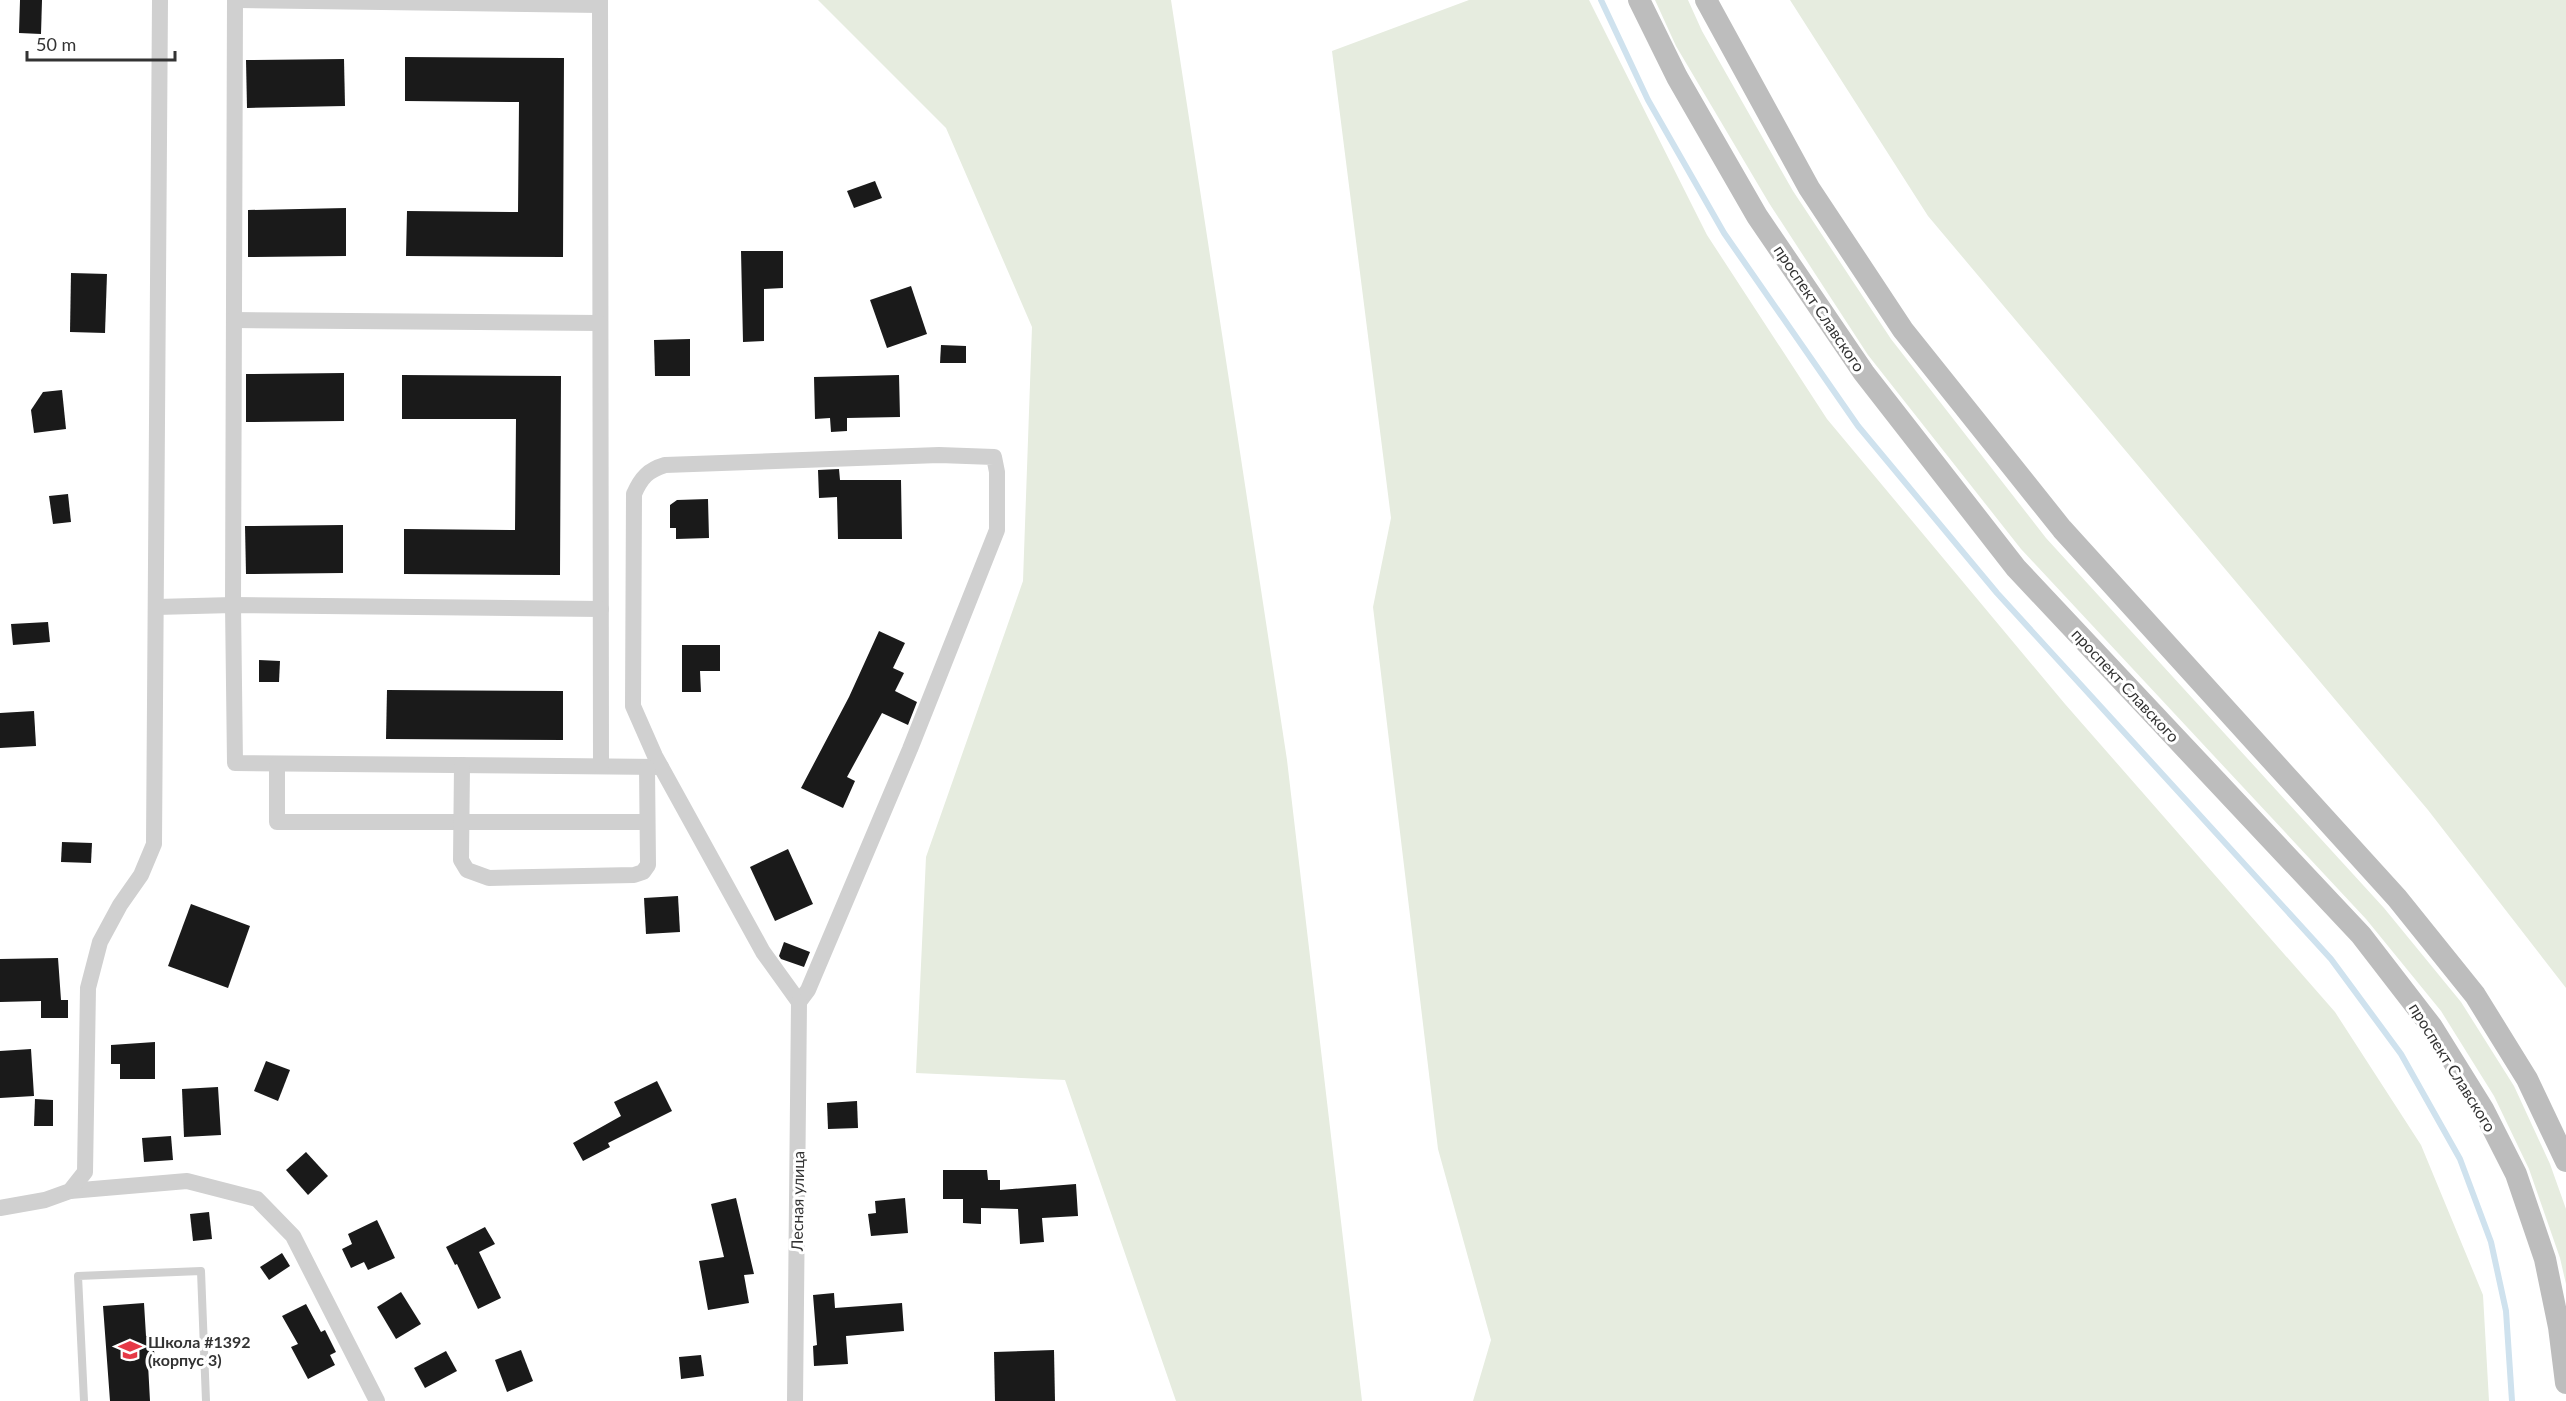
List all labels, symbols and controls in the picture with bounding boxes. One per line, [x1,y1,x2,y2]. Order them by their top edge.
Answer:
scale bar [27,24,176,62]
text: 50 m [36,33,76,55]
street label: проспект Славского [1771,241,1869,375]
street label: проспект Славского [2068,624,2184,746]
street label: проспект Славского [2406,999,2500,1135]
street label: Лесная улица [787,1151,807,1252]
place label: Школа #1392 (корпус 3) [148,1332,251,1369]
school or university icon: Школа #1392 (корпус 3) [117,1337,143,1363]

